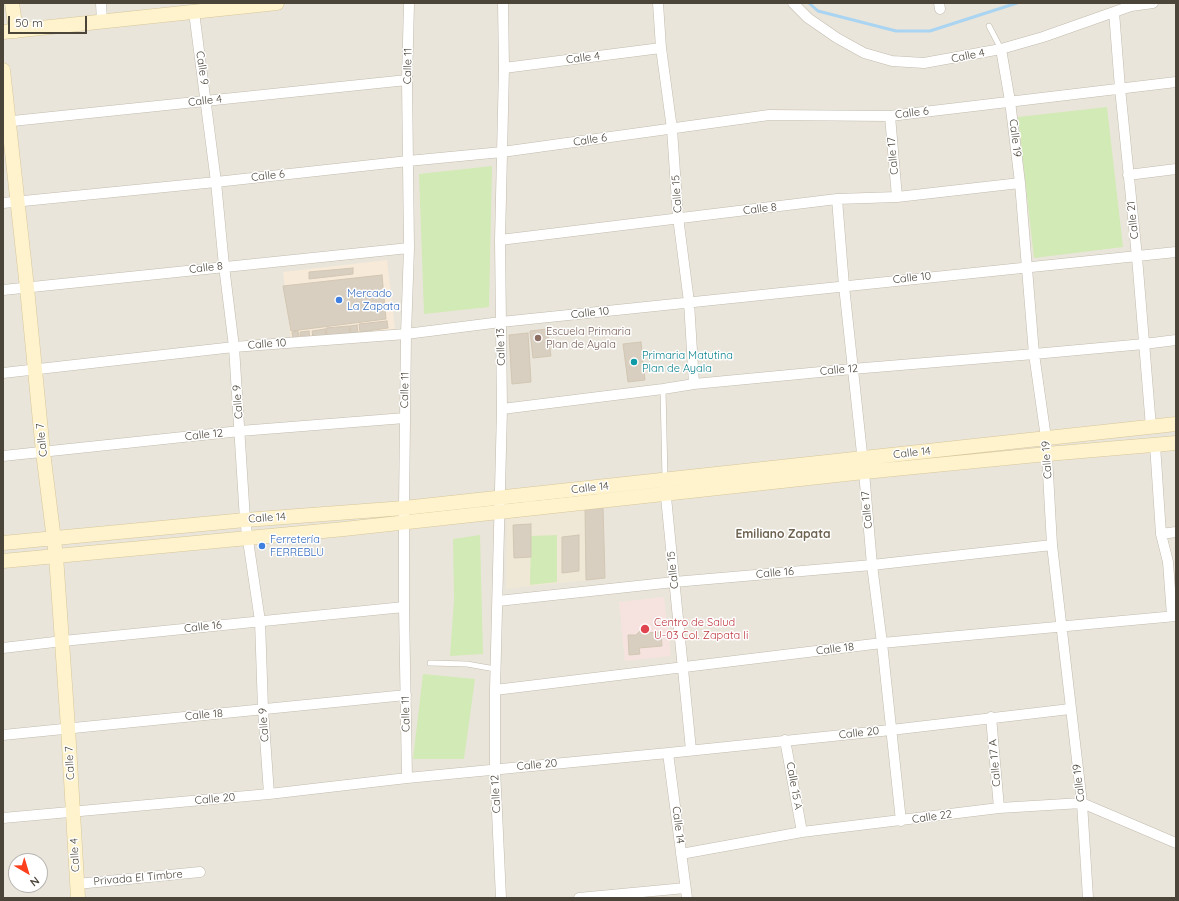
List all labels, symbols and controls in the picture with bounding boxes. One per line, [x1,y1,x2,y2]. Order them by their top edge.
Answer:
scale bar [10,8,89,34]
text: 50 m [15,15,43,30]
street label: Calle 4 [950,46,986,66]
street label: Calle 11 [401,48,415,84]
street label: Calle 4 [565,49,601,67]
street label: Calle 9 [193,50,211,86]
street label: Calle 4 [187,93,223,109]
street label: Calle 6 [894,104,930,122]
street label: Calle 19 [1006,118,1024,158]
street label: Calle 6 [572,131,608,149]
street label: Calle 17 [885,137,901,175]
street label: Calle 6 [250,168,286,184]
street label: Calle 15 [669,175,685,213]
street label: Calle 8 [742,200,778,218]
street label: Calle 21 [1124,200,1142,240]
street label: Calle 8 [188,260,224,276]
street label: Calle 10 [892,269,932,287]
place label: Mercado La Zapata [347,287,400,313]
marker: Mercado La Zapata [334,295,344,305]
street label: Calle 10 [570,304,610,322]
place label: Escuela Primaria Plan de Ayala [546,325,631,351]
street label: Calle 13 [494,328,508,366]
marker: Escuela Primaria Plan de Ayala [533,333,543,343]
street label: Calle 10 [247,336,287,352]
place label: Primaria Matutina Plan de Ayala [642,349,733,375]
marker: Primaria Matutina Plan de Ayala [629,357,639,367]
street label: Calle 12 [819,362,859,378]
street label: Calle 11 [398,372,412,408]
street label: Calle 9 [230,385,246,419]
street label: Calle 7 [34,423,50,457]
street label: Calle 12 [184,426,224,444]
street label: Calle 19 [1039,440,1055,480]
street label: Calle 14 [893,444,931,462]
street label: Calle 14 [571,479,609,497]
street label: Calle 17 [859,491,875,529]
street label: Calle 14 [248,510,286,526]
district label: Emiliano Zapata [735,527,831,541]
place label: Ferretería FERREBLU [270,533,324,559]
marker: Ferretería FERREBLU [257,541,267,551]
street label: Calle 15 [664,550,682,590]
street label: Calle 16 [755,565,795,581]
place label: Centro de Salud U-03 Col. Zapata Ii [654,616,748,642]
street label: Calle 16 [183,618,223,636]
marker: Centro de Salud U-03 Col. Zapata Ii [639,623,651,635]
street label: Calle 18 [815,640,855,658]
street label: Calle 11 [399,696,413,732]
street label: Calle 18 [184,707,224,723]
street label: Calle 9 [256,708,272,742]
street label: Calle 20 [838,724,880,742]
street label: Calle 17 A [986,739,1004,787]
street label: Calle 7 [63,746,77,780]
street label: Calle 20 [516,757,558,773]
street label: Calle 15 A [783,761,805,811]
street label: Calle 19 [1070,763,1088,803]
street label: Calle 12 [488,775,504,813]
street label: Calle 20 [194,791,236,807]
street label: Calle 14 [669,805,687,845]
street label: Calle 22 [911,808,953,826]
street label: Calle 4 [68,838,82,872]
north arrow [8,853,48,893]
street label: Privada El Timbre [93,868,183,888]
text: N [27,874,42,890]

